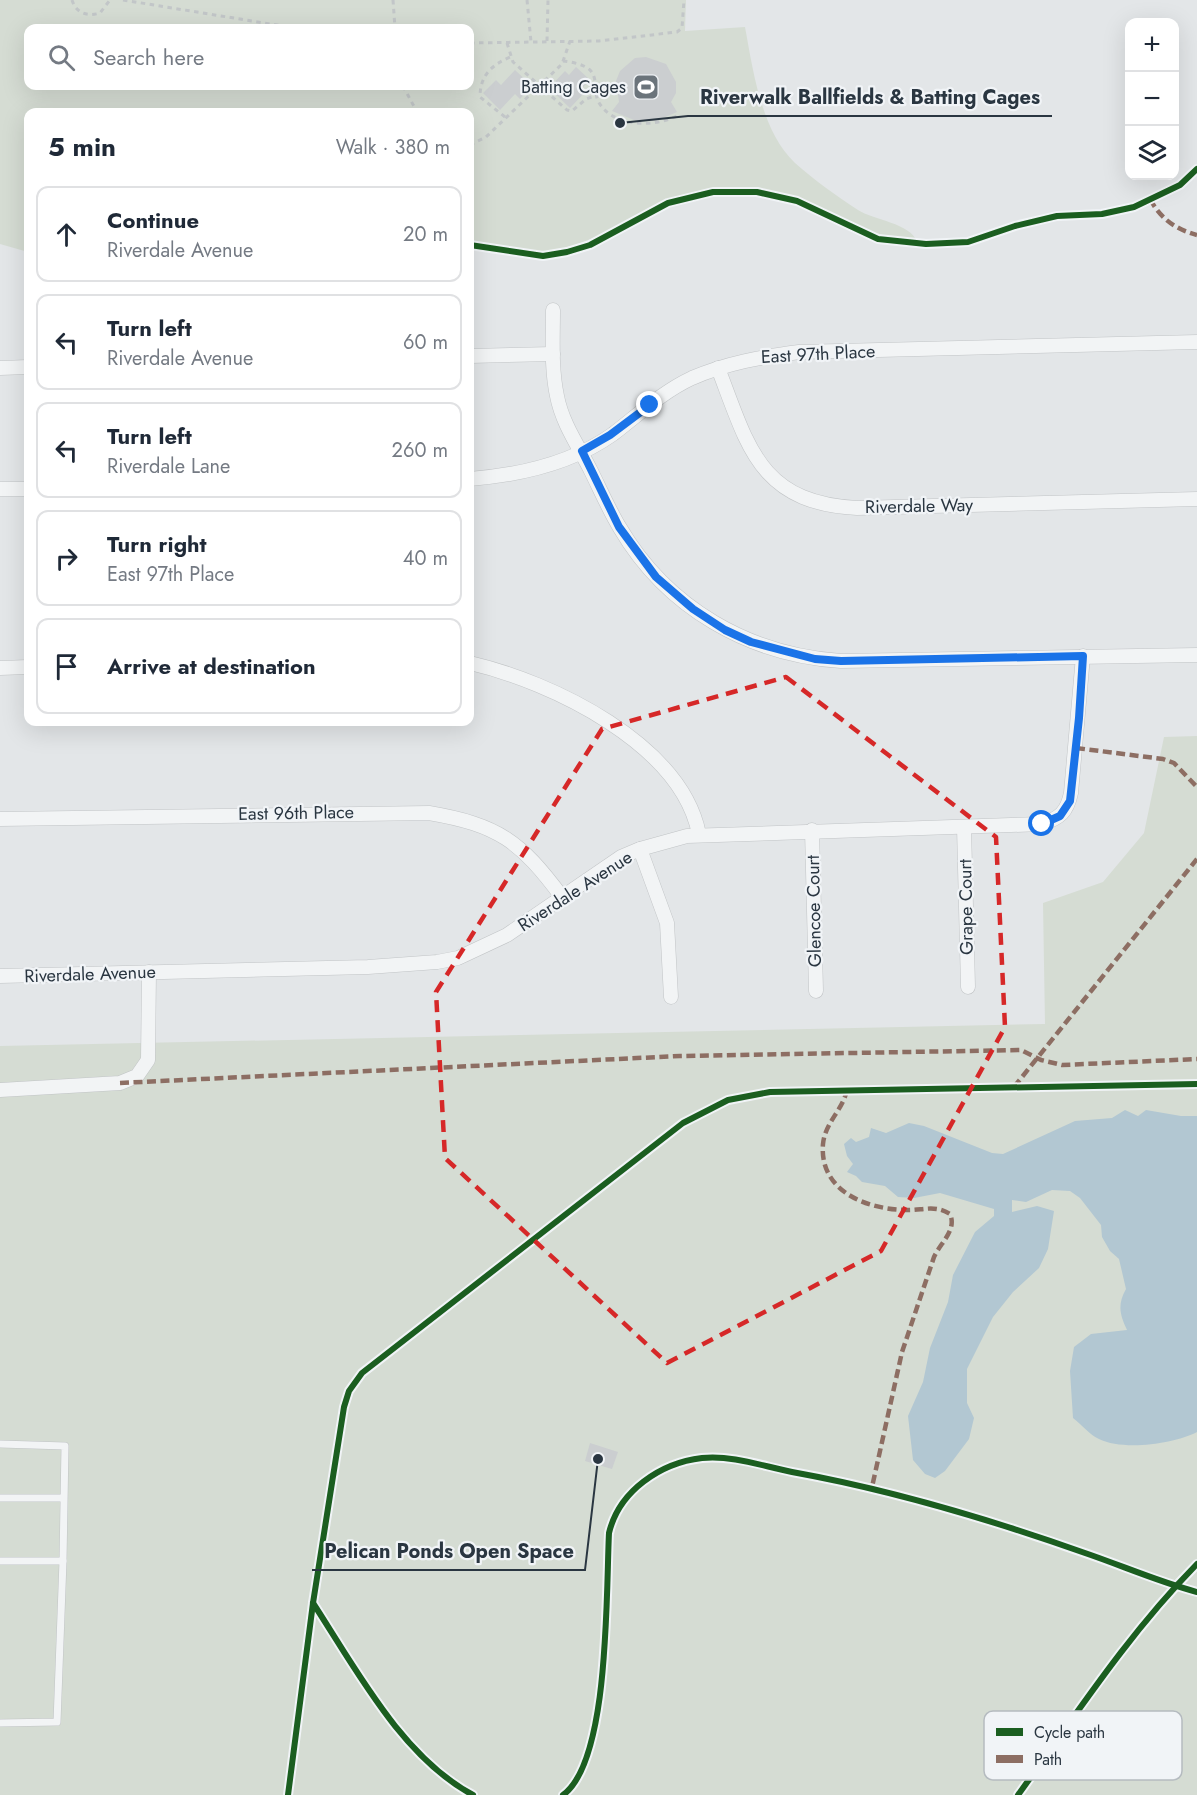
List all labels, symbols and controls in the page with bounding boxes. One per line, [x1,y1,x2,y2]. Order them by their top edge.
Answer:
map controls [1125,18,1179,180]
button: + [1125,18,1179,72]
search box [24,24,474,90]
icon: search [45,41,78,74]
text: Search here [93,41,204,73]
sports icon: Batting Cages [631,72,661,102]
button: − [1125,72,1179,126]
place label: Batting Cages [521,74,626,100]
callout: Riverwalk Ballfields & Batting Cages [688,78,1052,116]
text: Riverwalk Ballfields & Batting Cages [700,83,1040,112]
button: layers [1125,126,1179,180]
text: 5 min [48,128,116,166]
text: Walk · 380 m [336,133,450,162]
text: Continue [107,204,199,236]
icon: ahead [50,218,83,251]
text: 20 m [403,220,448,249]
text: Riverdale Avenue [107,236,253,265]
text: Turn left [107,312,192,344]
icon: left [50,326,83,359]
text: 60 m [403,328,448,357]
street label: East 97th Place [760,338,876,370]
text: Riverdale Avenue [107,344,253,373]
route end [636,391,662,417]
text: Turn left [107,420,192,452]
icon: left [50,434,83,467]
text: 260 m [392,436,448,465]
text: Riverdale Lane [107,452,230,481]
street label: Riverdale Way [865,492,973,520]
text: Turn right [107,528,207,560]
icon: right [50,542,83,575]
text: 40 m [403,544,448,573]
text: East 97th Place [107,560,234,589]
icon: arrive [50,650,83,683]
text: Arrive at destination [107,650,316,682]
street label: East 96th Place [238,799,354,827]
route start [1028,810,1054,836]
street label: Riverdale Avenue [513,844,637,938]
street label: Glencoe Court [800,854,828,967]
street label: Grape Court [952,858,980,955]
street label: Riverdale Avenue [24,959,156,989]
callout: Pelican Ponds Open Space [312,1532,585,1570]
text: Pelican Ponds Open Space [324,1537,574,1566]
legend [984,1711,1182,1780]
text: Cycle path [1034,1721,1105,1744]
text: Path [1034,1748,1062,1771]

